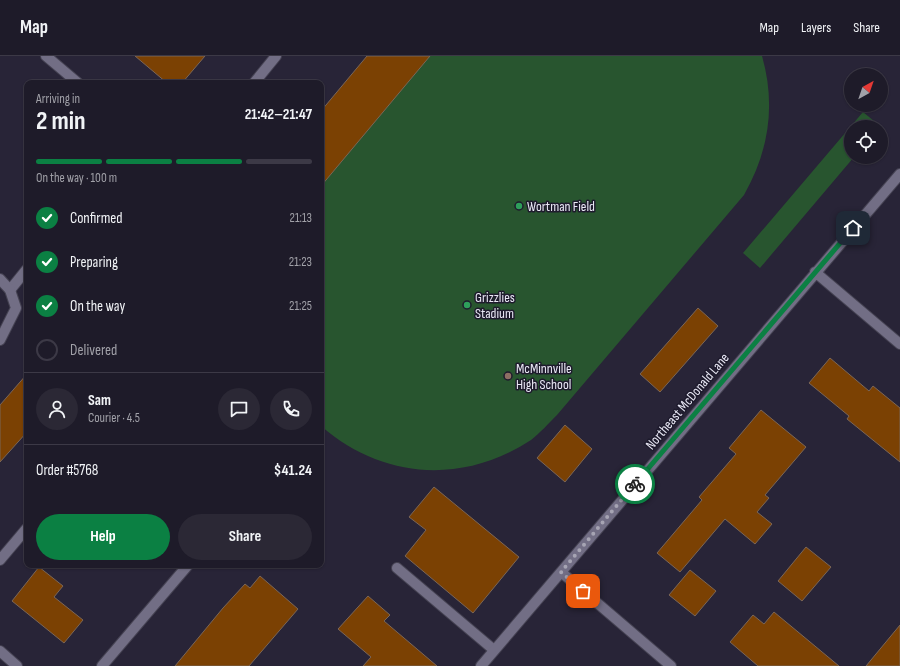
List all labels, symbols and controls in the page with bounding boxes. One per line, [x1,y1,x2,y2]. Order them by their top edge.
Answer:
text: Map [20,16,48,39]
text: Map [759,19,779,36]
text: Layers [801,19,831,36]
text: Share [853,19,880,36]
north arrow [844,68,888,112]
map controls [844,68,888,164]
text: Arriving in [36,91,80,107]
text: 21:42–21:47 [245,105,312,124]
text: 2 min [36,106,86,137]
button: locate [844,120,888,164]
text: On the way · 100 m [36,170,117,186]
place label: Wortman Field [527,198,595,215]
marker: Wortman Field [514,201,524,211]
icon: check [36,207,58,229]
text: Confirmed [70,209,123,228]
text: 21:13 [290,210,312,226]
pin [836,211,870,245]
icon: home [842,217,864,239]
icon: check [36,251,58,273]
text: Preparing [70,253,118,272]
text: 21:23 [289,254,312,270]
place label: Grizzlies Stadium [475,289,515,322]
icon: check [36,295,58,317]
text: On the way [70,297,125,316]
text: 21:25 [289,298,312,314]
marker: Grizzlies Stadium [462,300,472,310]
text: Delivered [70,341,117,360]
street label: Northeast McDonald Lane [642,350,733,453]
place label: McMinnville High School [516,360,572,393]
marker: McMinnville High School [503,371,513,381]
button: person [36,388,78,430]
button: chat [218,388,260,430]
button: phone [270,388,312,430]
text: Sam [88,391,111,410]
text: Courier · 4.5 [88,410,140,426]
text: Order #5768 [36,461,98,480]
text: $41.24 [274,461,312,480]
courier [615,464,655,504]
icon: bike [624,473,646,495]
button: Help [36,514,170,560]
button: Share [178,514,312,560]
pin [566,574,600,608]
icon: bag [572,580,594,602]

